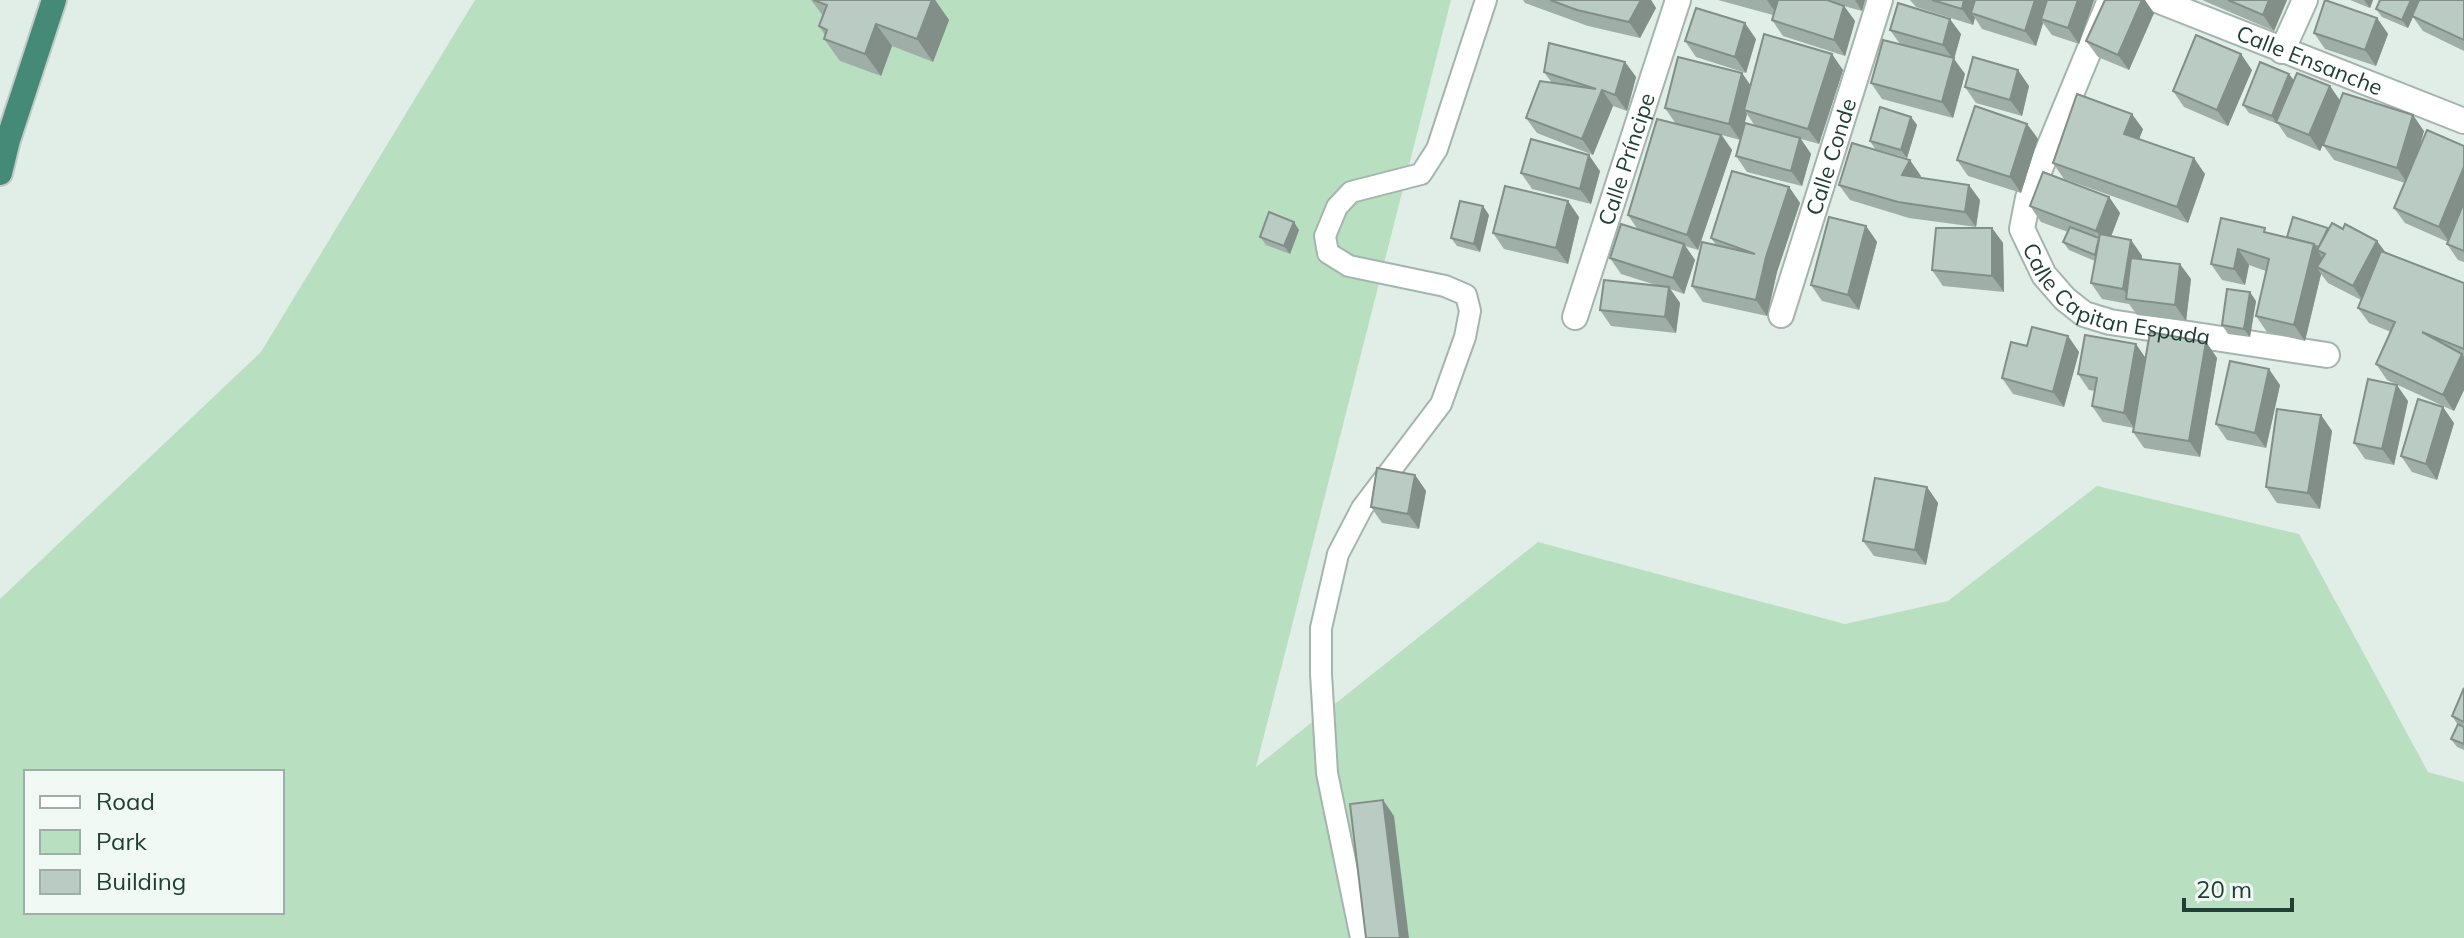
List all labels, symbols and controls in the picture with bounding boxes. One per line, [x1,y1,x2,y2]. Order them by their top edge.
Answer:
street label: Calle Ensanche [2232,19,2387,102]
street label: Calle Príncipe [1592,89,1661,229]
street label: Calle Conde [1799,95,1862,219]
street label: Calle Capitan Espada [2017,238,2212,351]
legend [24,770,284,914]
text: Road [96,786,155,816]
text: Park [96,826,147,856]
scale bar [2184,862,2292,912]
text: Building [96,866,186,896]
text: 20 m [2196,874,2252,904]

